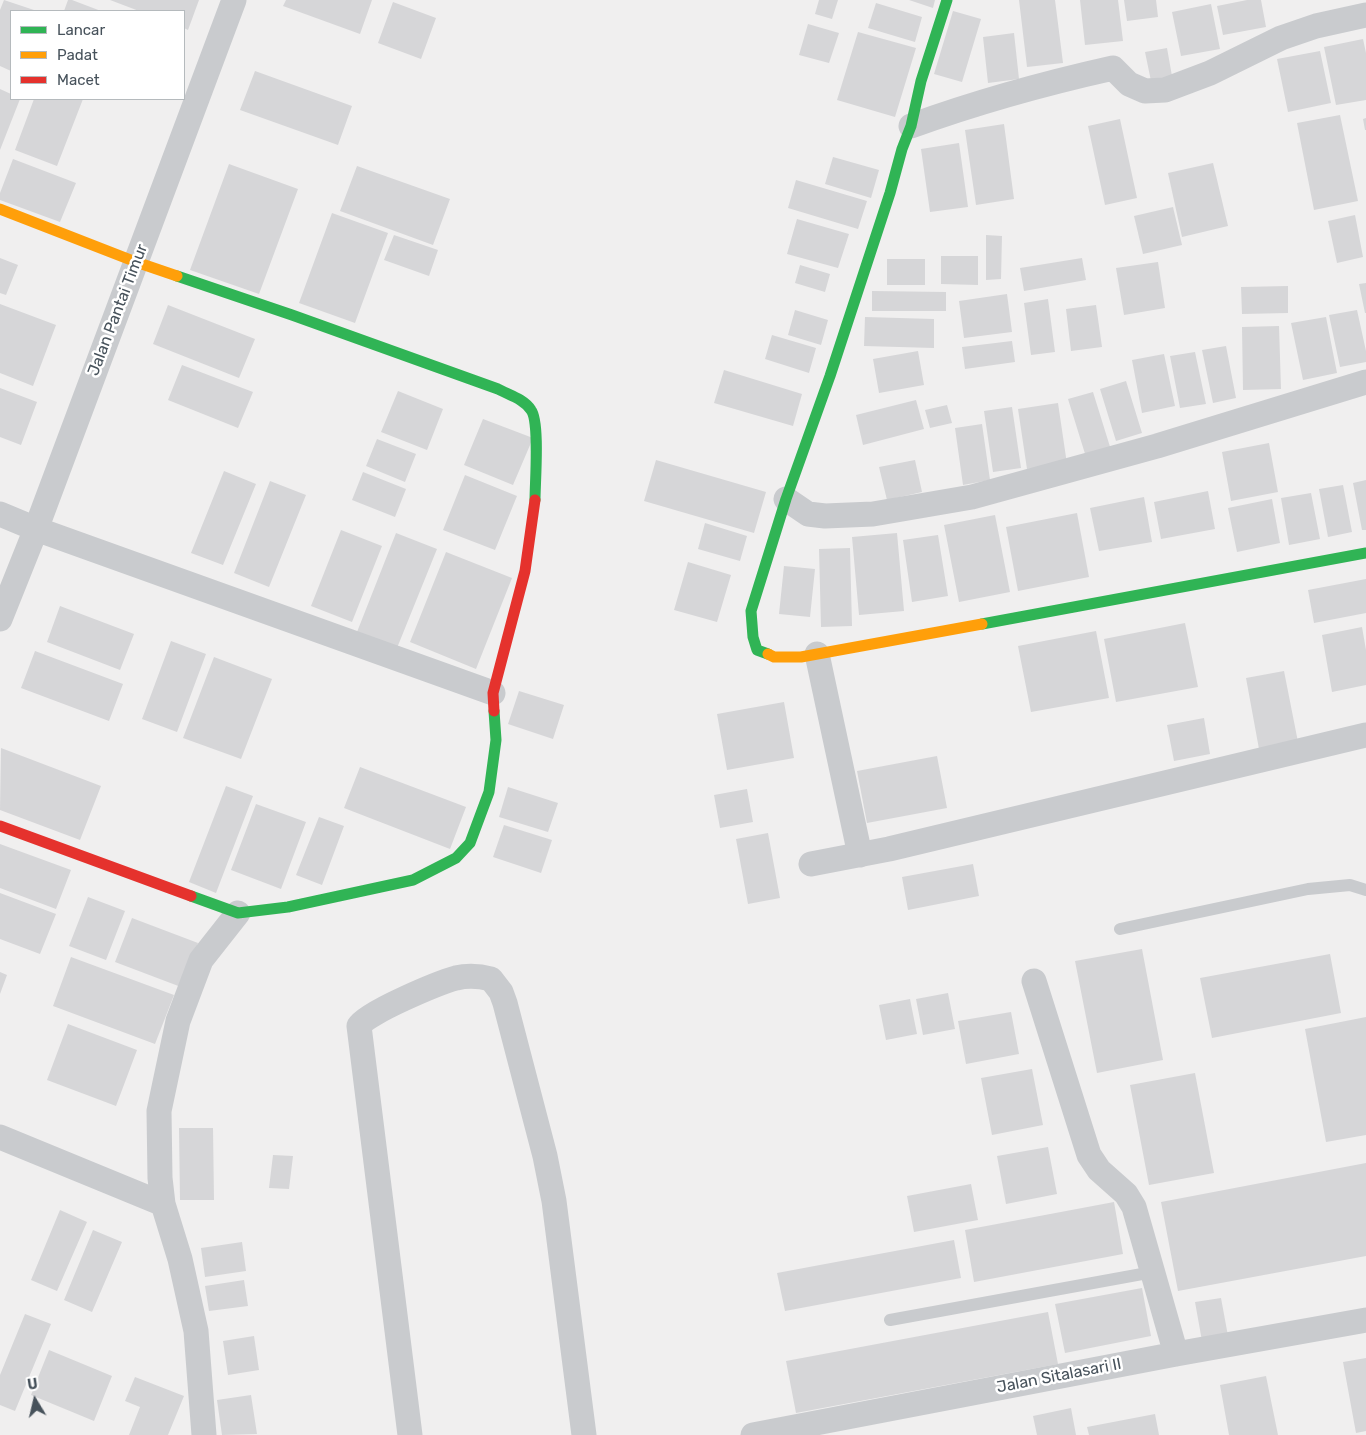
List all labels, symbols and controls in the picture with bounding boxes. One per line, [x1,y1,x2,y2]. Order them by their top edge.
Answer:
legend [10,10,185,100]
text: Lancar [57,21,105,39]
text: Padat [57,46,98,64]
text: Macet [57,71,100,89]
street label: Jalan Pantai Timur [84,241,152,379]
street label: Jalan Sitalasari II [995,1355,1123,1397]
north arrow [10,1375,60,1425]
text: U [26,1376,39,1394]

